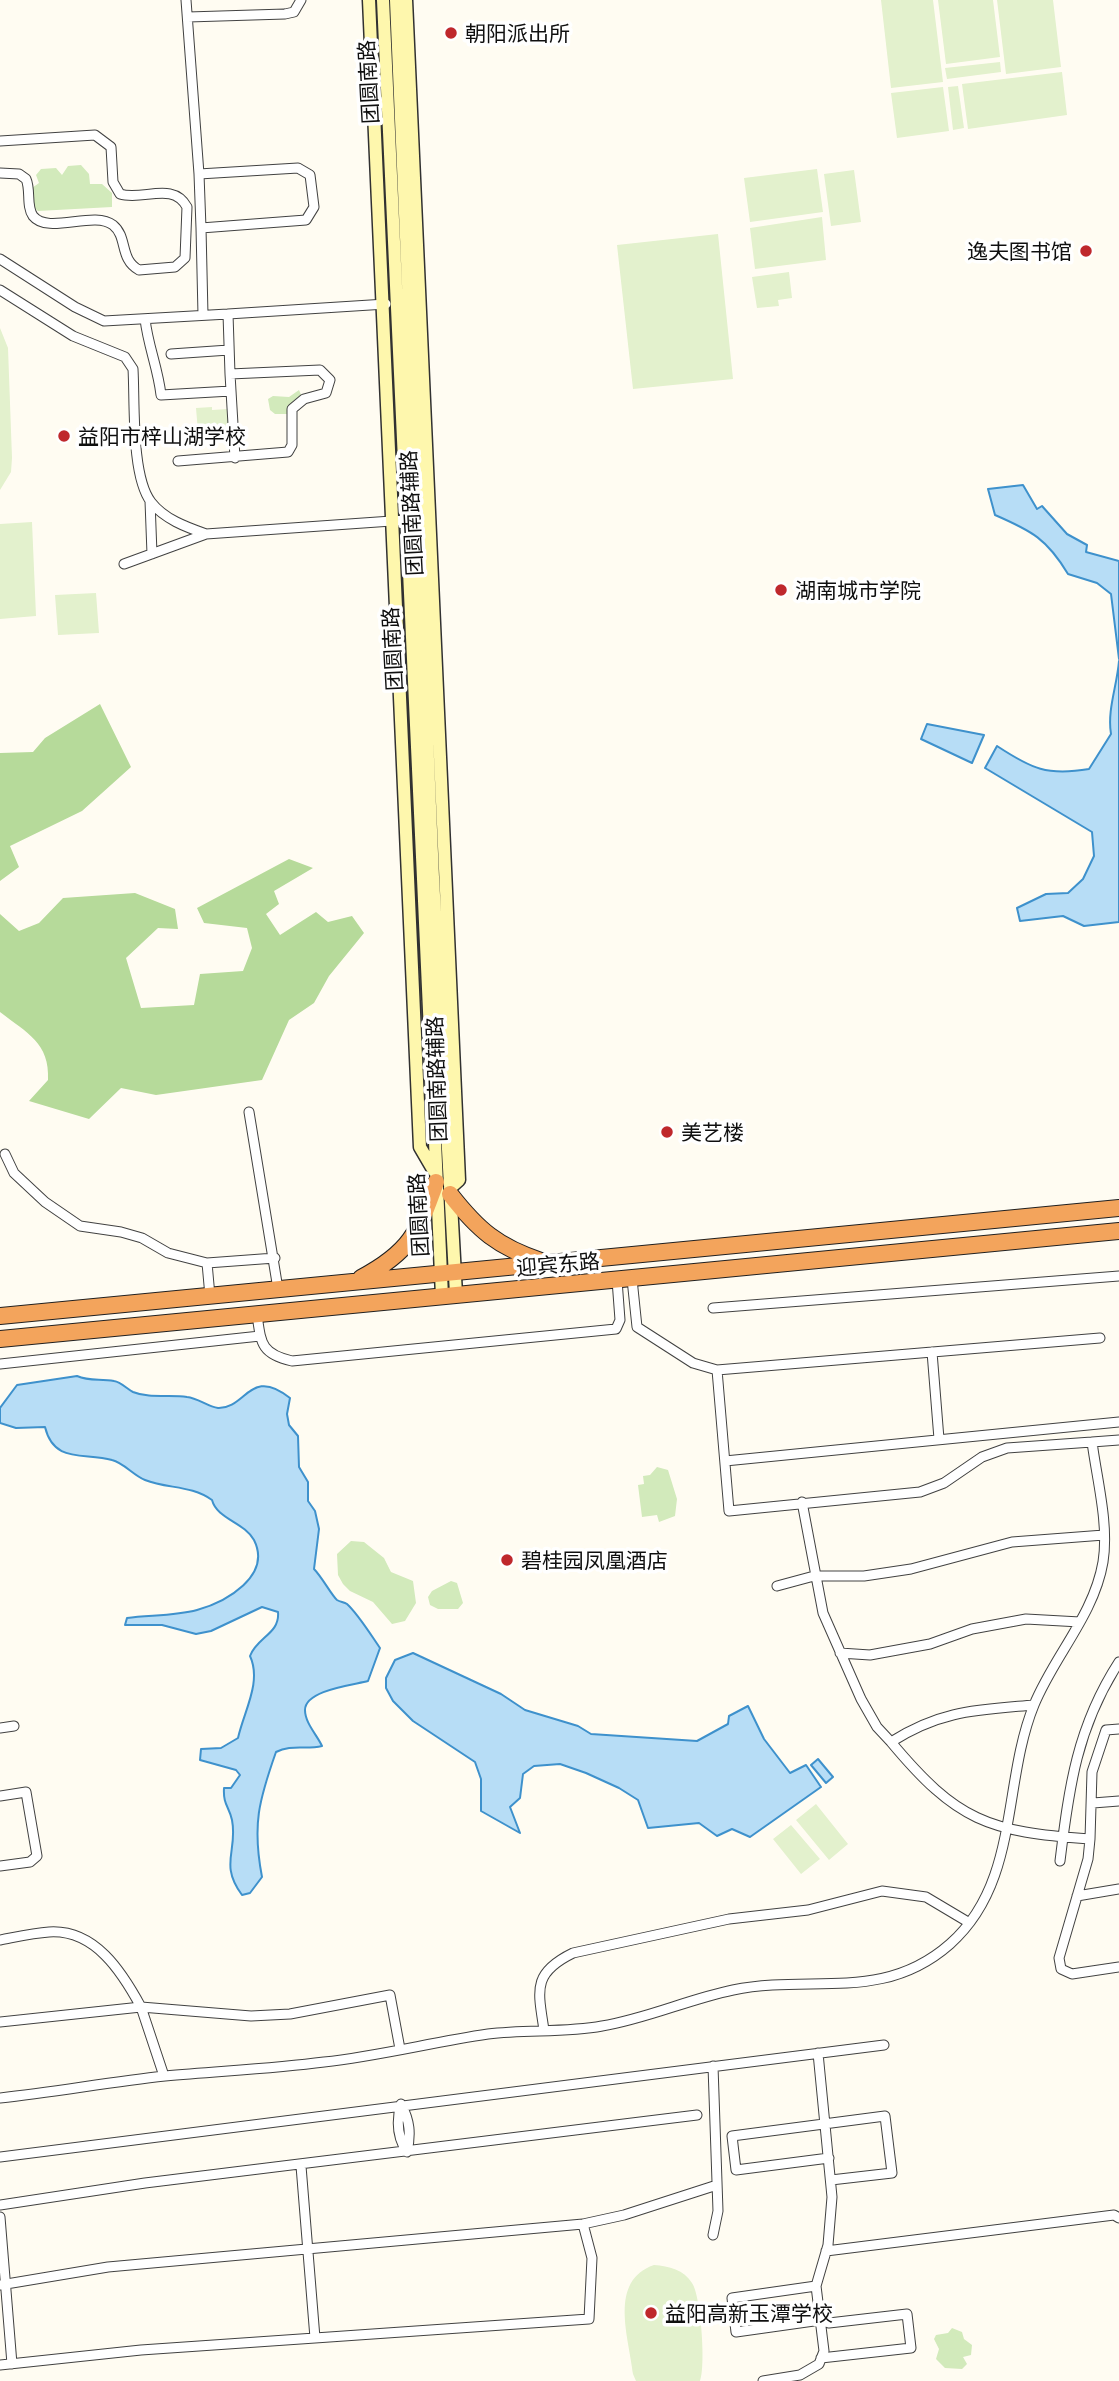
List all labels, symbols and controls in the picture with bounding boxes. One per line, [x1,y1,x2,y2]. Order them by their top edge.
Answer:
place label: 朝阳派出所 [465,20,570,46]
marker: 朝阳派出所 [443,25,459,41]
street label: 团圆南路 [353,39,383,125]
place label: 逸夫图书馆 [967,238,1072,264]
marker: 逸夫图书馆 [1078,243,1094,259]
place label: 益阳市梓山湖学校 [78,423,246,449]
marker: 益阳市梓山湖学校 [56,428,72,444]
street label: 团圆南路辅路 [395,449,427,577]
place label: 湖南城市学院 [795,577,921,603]
marker: 湖南城市学院 [773,582,789,598]
street label: 团圆南路 [377,606,407,692]
street label: 团圆南路辅路 [421,1016,451,1142]
place label: 美艺楼 [681,1119,744,1145]
marker: 美艺楼 [659,1124,675,1140]
street label: 团圆南路 [403,1172,433,1258]
street label: 迎宾东路 [515,1248,601,1280]
place label: 碧桂园凤凰酒店 [521,1547,668,1573]
marker: 碧桂园凤凰酒店 [499,1552,515,1568]
place label: 益阳高新玉潭学校 [665,2300,833,2326]
marker: 益阳高新玉潭学校 [643,2305,659,2321]

